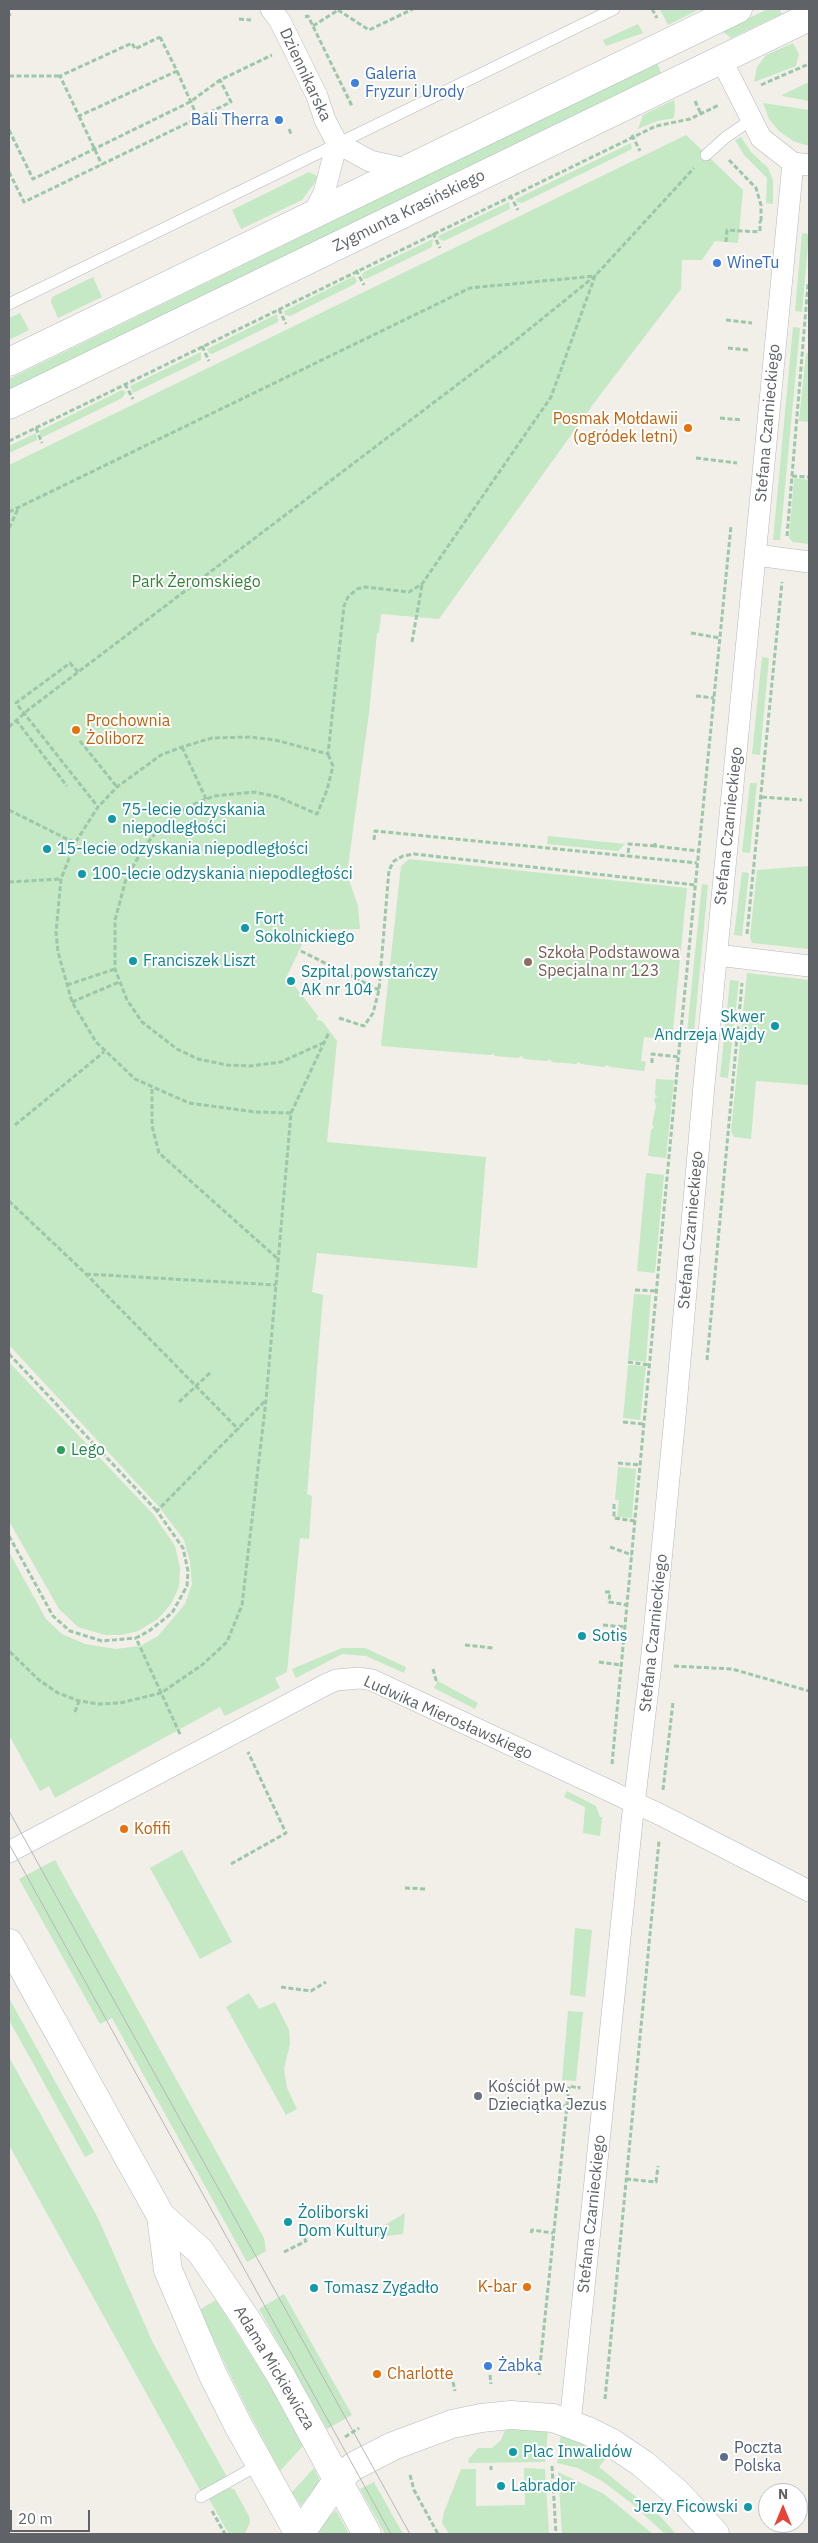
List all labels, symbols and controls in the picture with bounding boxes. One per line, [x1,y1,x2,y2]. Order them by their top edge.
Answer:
street label: Dziennikarska [275,25,335,125]
place label: Galeria Fryzur i Urody [365,64,464,102]
marker: Galeria Fryzur i Urody [349,77,361,89]
place label: Bali Therra [191,110,269,130]
marker: Bali Therra [273,114,285,126]
street label: Zygmunta Krasińskiego [330,166,488,256]
place label: WineTu [727,253,779,273]
marker: WineTu [711,257,723,269]
street label: Stefana Czarnieckiego [752,343,784,503]
place label: Posmak Mołdawii (ogródek letni) [553,409,678,447]
marker: Posmak Mołdawii (ogródek letni) [682,422,694,434]
park label: Park Żeromskiego [131,572,261,592]
place label: Prochownia Żoliborz [86,711,170,749]
marker: Prochownia Żoliborz [70,724,82,736]
street label: Stefana Czarnieckiego [711,746,747,906]
place label: 75-lecie odzyskania niepodległości [122,800,265,838]
marker: 75-lecie odzyskania niepodległości [106,813,118,825]
place label: 15-lecie odzyskania niepodległości [57,839,308,859]
marker: 15-lecie odzyskania niepodległości [41,843,53,855]
place label: 100-lecie odzyskania niepodległości [92,864,353,884]
marker: 100-lecie odzyskania niepodległości [76,868,88,880]
place label: Fort Sokolnickiego [255,909,354,947]
marker: Fort Sokolnickiego [239,922,251,934]
place label: Szkoła Podstawowa Specjalna nr 123 [538,943,680,981]
place label: Franciszek Liszt [143,951,256,971]
marker: Franciszek Liszt [127,955,139,967]
marker: Szkoła Podstawowa Specjalna nr 123 [522,956,534,968]
place label: Szpital powstańczy AK nr 104 [301,962,438,1000]
marker: Szpital powstańczy AK nr 104 [285,975,297,987]
place label: Skwer Andrzeja Wajdy [654,1007,765,1045]
marker: Skwer Andrzeja Wajdy [769,1020,781,1032]
street label: Stefana Czarnieckiego [675,1150,707,1310]
place label: Lego [71,1440,105,1460]
marker: Lego [55,1444,67,1456]
street label: Stefana Czarnieckiego [636,1553,672,1713]
place label: Sotis [592,1626,628,1646]
marker: Sotis [576,1630,588,1642]
street label: Ludwika Mierosławskiego [360,1672,536,1764]
place label: Kofifi [134,1819,171,1839]
marker: Kofifi [118,1823,130,1835]
place label: Kościół pw. Dzieciątka Jezus [488,2077,607,2115]
marker: Kościół pw. Dzieciątka Jezus [472,2090,484,2102]
street label: Stefana Czarnieckiego [574,2134,610,2294]
place label: Żoliborski Dom Kultury [298,2203,388,2241]
marker: Żoliborski Dom Kultury [282,2216,294,2228]
place label: K-bar [478,2277,517,2297]
place label: Tomasz Zygadło [324,2278,439,2298]
marker: K-bar [521,2281,533,2293]
marker: Tomasz Zygadło [308,2282,320,2294]
street label: Adama Mickiewicza [230,2303,318,2433]
place label: Żabka [498,2356,542,2376]
marker: Żabka [482,2360,494,2372]
place label: Charlotte [387,2364,454,2384]
marker: Charlotte [371,2368,383,2380]
place label: Poczta Polska [734,2438,782,2476]
place label: Plac Inwalidów [523,2442,632,2462]
marker: Plac Inwalidów [507,2446,519,2458]
marker: Poczta Polska [718,2451,730,2463]
place label: Labrador [511,2476,575,2496]
marker: Labrador [495,2480,507,2492]
north arrow [758,2483,808,2533]
text: N [778,2485,788,2503]
place label: Jerzy Ficowski [634,2497,738,2517]
scale bar [12,2500,92,2532]
marker: Jerzy Ficowski [742,2501,754,2513]
text: 20 m [18,2509,53,2528]

